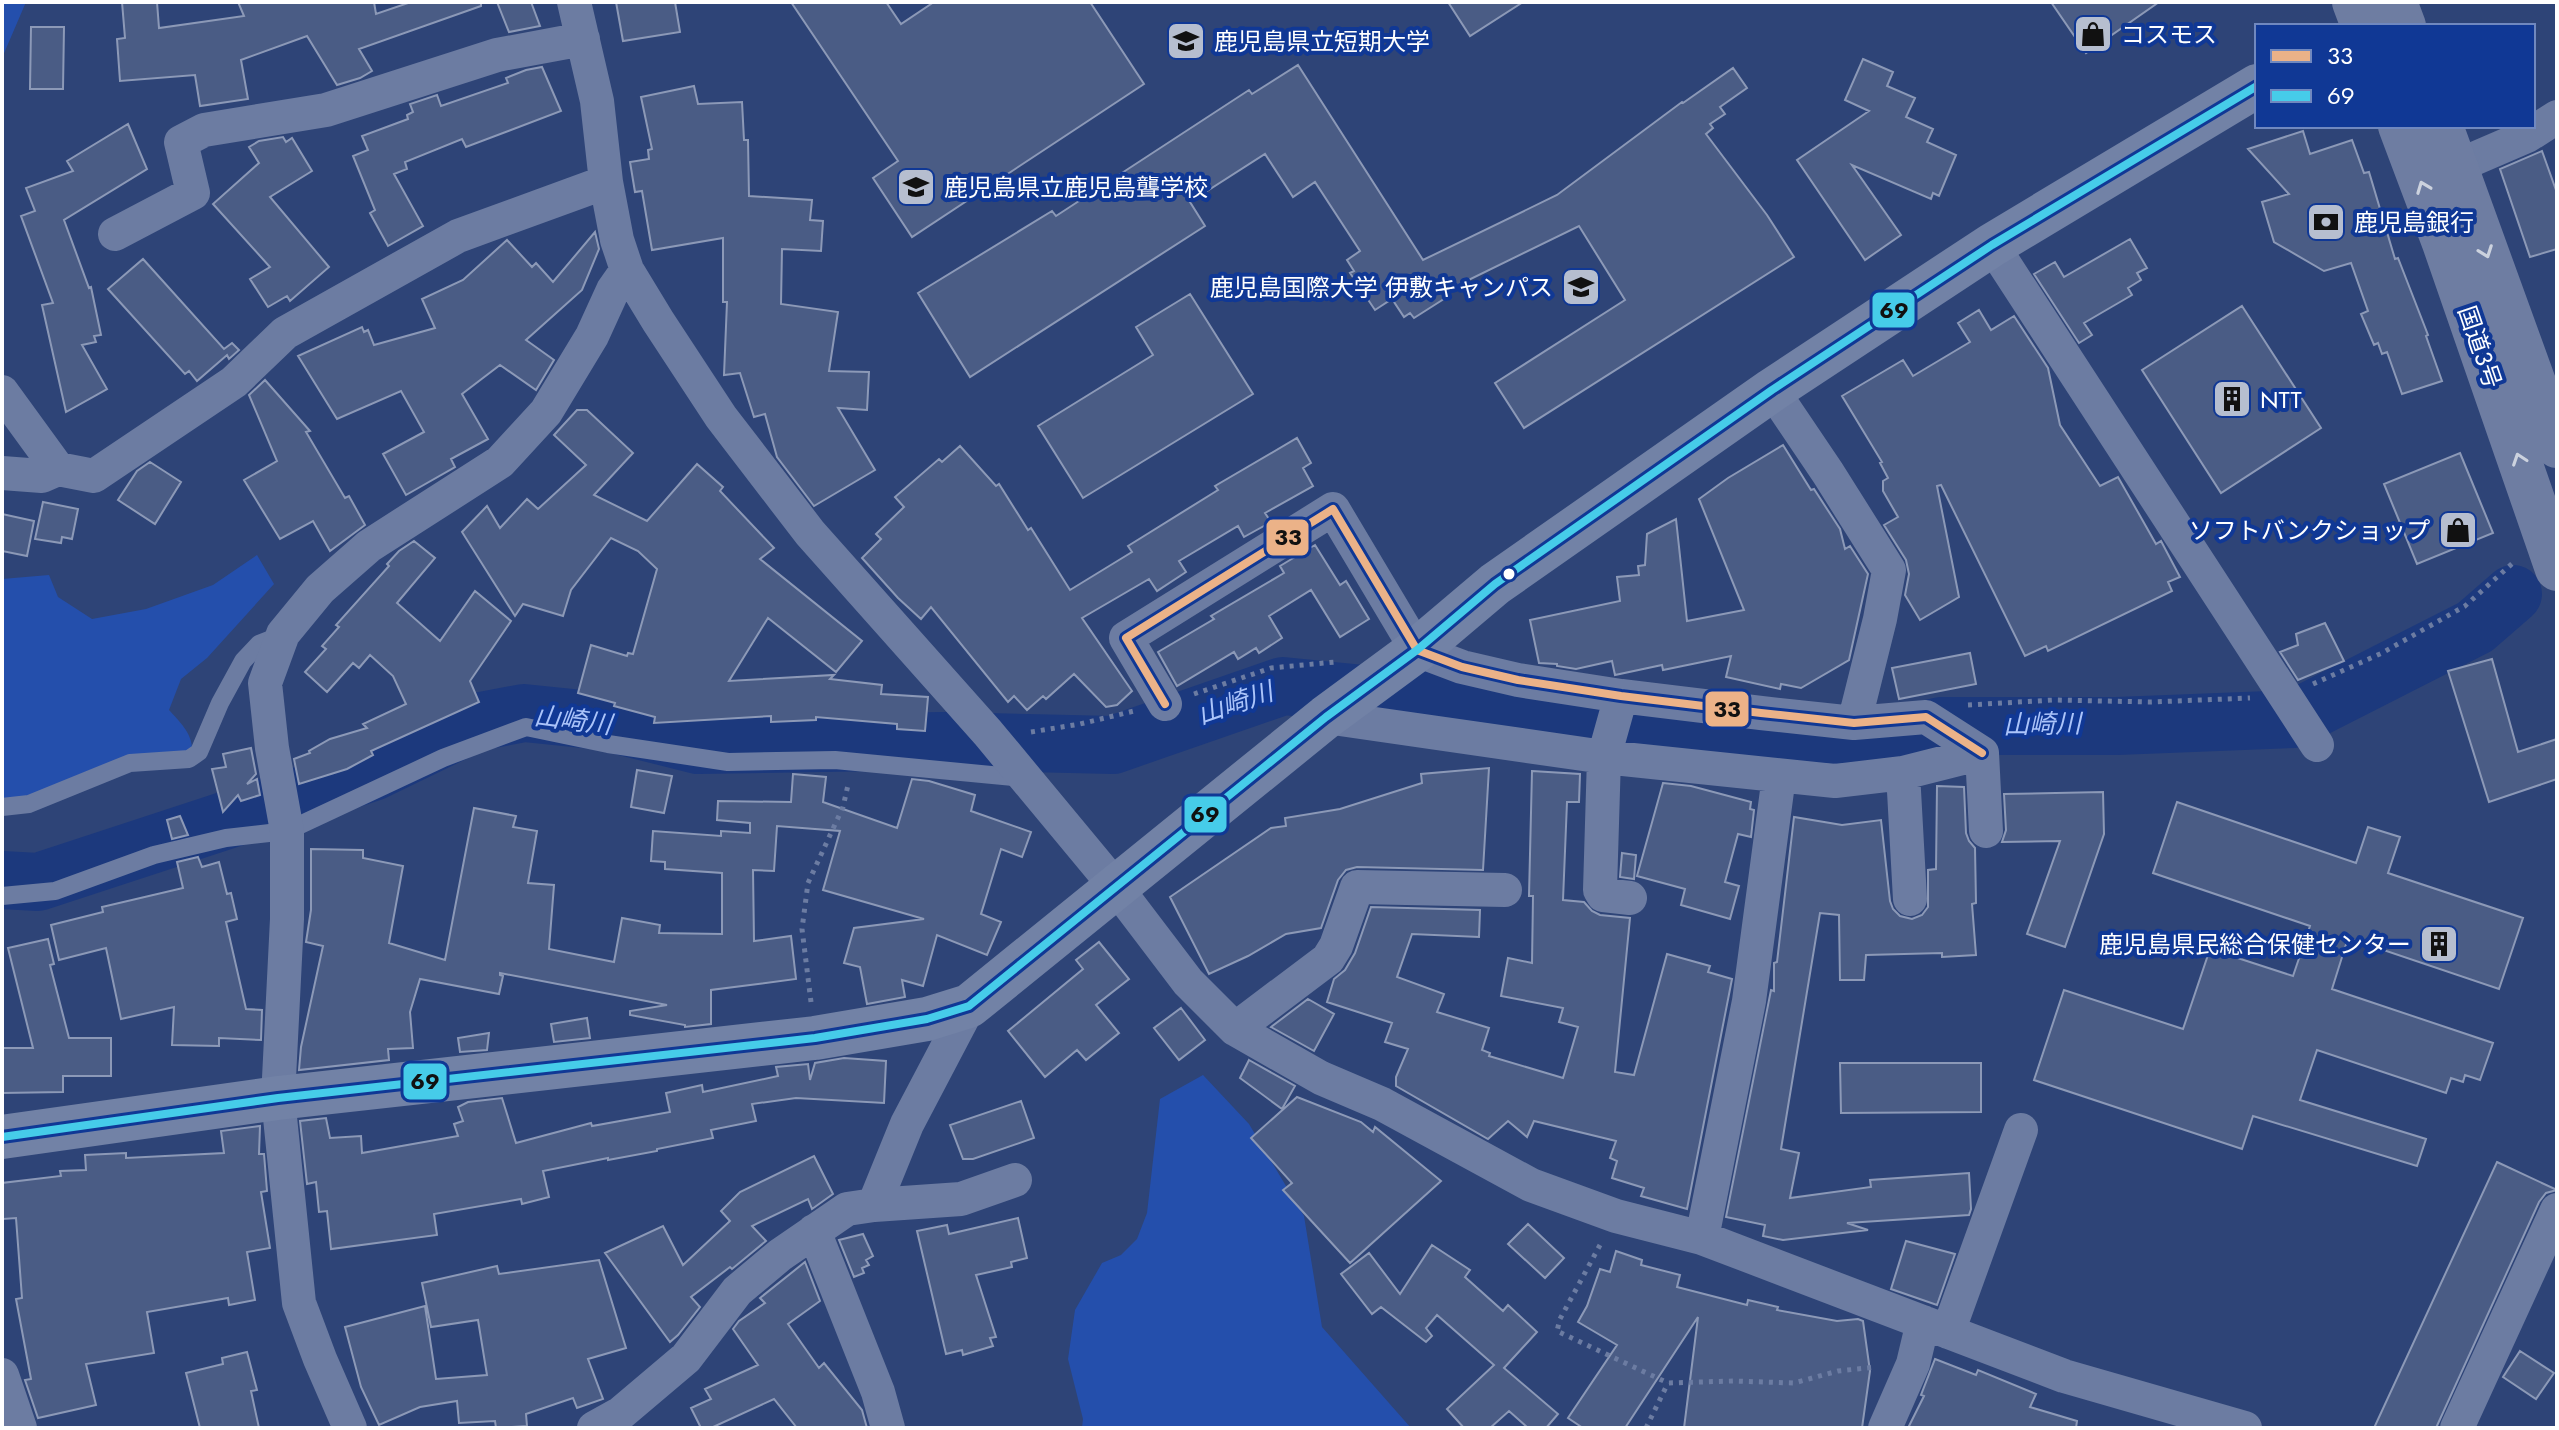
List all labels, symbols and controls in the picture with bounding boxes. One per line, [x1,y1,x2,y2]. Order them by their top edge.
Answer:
shop icon: コスモス [2072,13,2114,55]
place label: コスモス [2121,17,2217,52]
school or university icon: 鹿児島県立短期大学 [1165,20,1207,62]
place label: 鹿児島県立短期大学 [1214,24,1430,59]
legend [2255,24,2535,128]
text: 33 [2327,38,2353,73]
text: 69 [2327,78,2355,113]
school or university icon: 鹿児島県立鹿児島聾学校 [895,166,937,208]
place label: 鹿児島県立鹿児島聾学校 [944,170,1208,205]
one-way arrow [2416,181,2433,195]
bank icon: 鹿児島銀行 [2305,201,2347,243]
place label: 鹿児島銀行 [2354,205,2474,240]
one-way arrow [2477,244,2493,258]
school or university icon: 鹿児島国際大学 伊敷キャンパス [1560,266,1602,308]
place label: 鹿児島国際大学 伊敷キャンパス [1210,270,1553,305]
line badge: 69 [1871,291,1916,329]
text: 69 [1879,294,1909,326]
street label: 国道3号 [2450,301,2510,393]
building icon: NTT [2211,378,2253,420]
place label: NTT [2260,382,2302,417]
one-way arrow [2512,452,2528,466]
shop icon: ソフトバンクショップ [2437,509,2479,551]
place label: ソフトバンクショップ [2189,513,2430,548]
line badge: 33 [1265,518,1310,557]
text: 33 [1274,521,1302,553]
unlabelled marker [1501,566,1517,582]
water label: 山崎川 [1192,671,1281,734]
line badge: 33 [1704,690,1750,728]
text: 33 [1713,693,1741,725]
water label: 山崎川 [532,696,617,744]
water label: 山崎川 [2003,704,2084,744]
line badge: 69 [1183,795,1228,834]
text: 69 [1190,798,1220,830]
building icon: 鹿児島県民総合保健センター [2418,923,2460,965]
place label: 鹿児島県民総合保健センター [2099,927,2411,962]
line badge: 69 [402,1062,448,1101]
text: 69 [410,1065,440,1097]

